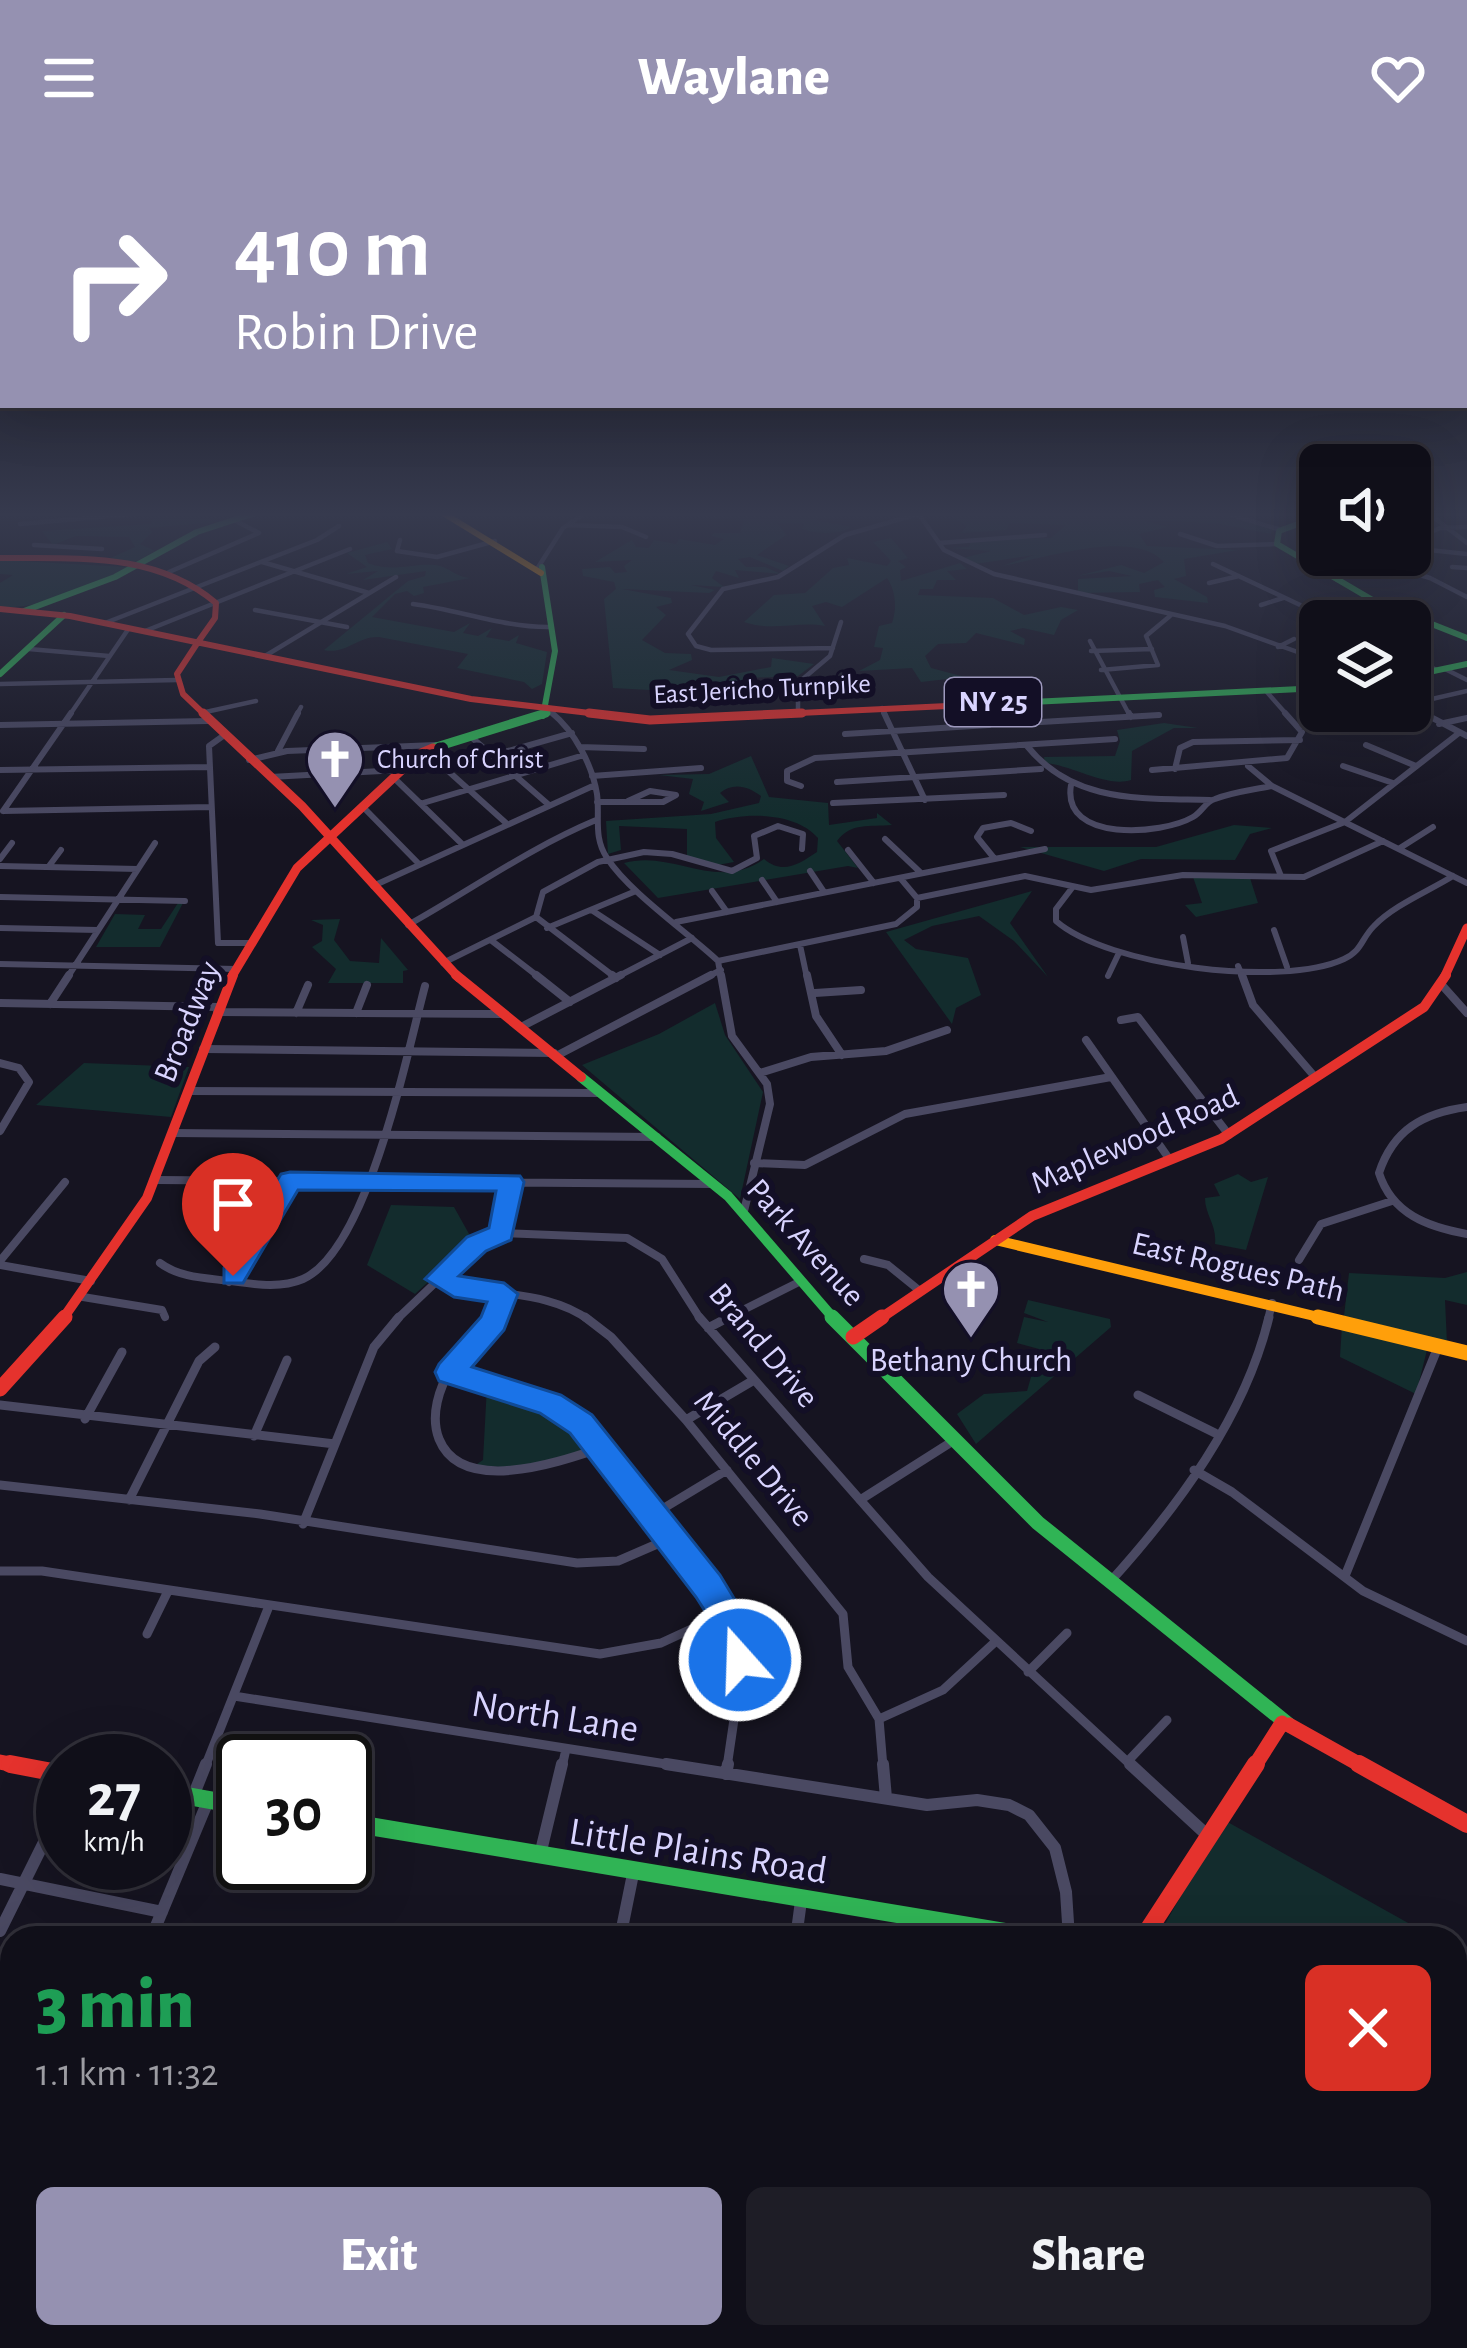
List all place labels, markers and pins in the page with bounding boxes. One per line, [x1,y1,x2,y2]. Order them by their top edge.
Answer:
church icon: Church of Christ [304,728,366,810]
place label: Church of Christ [377,746,544,773]
pin [182,1153,284,1276]
church icon: Bethany Church [940,1258,1002,1340]
place label: Bethany Church [870,1345,1072,1378]

